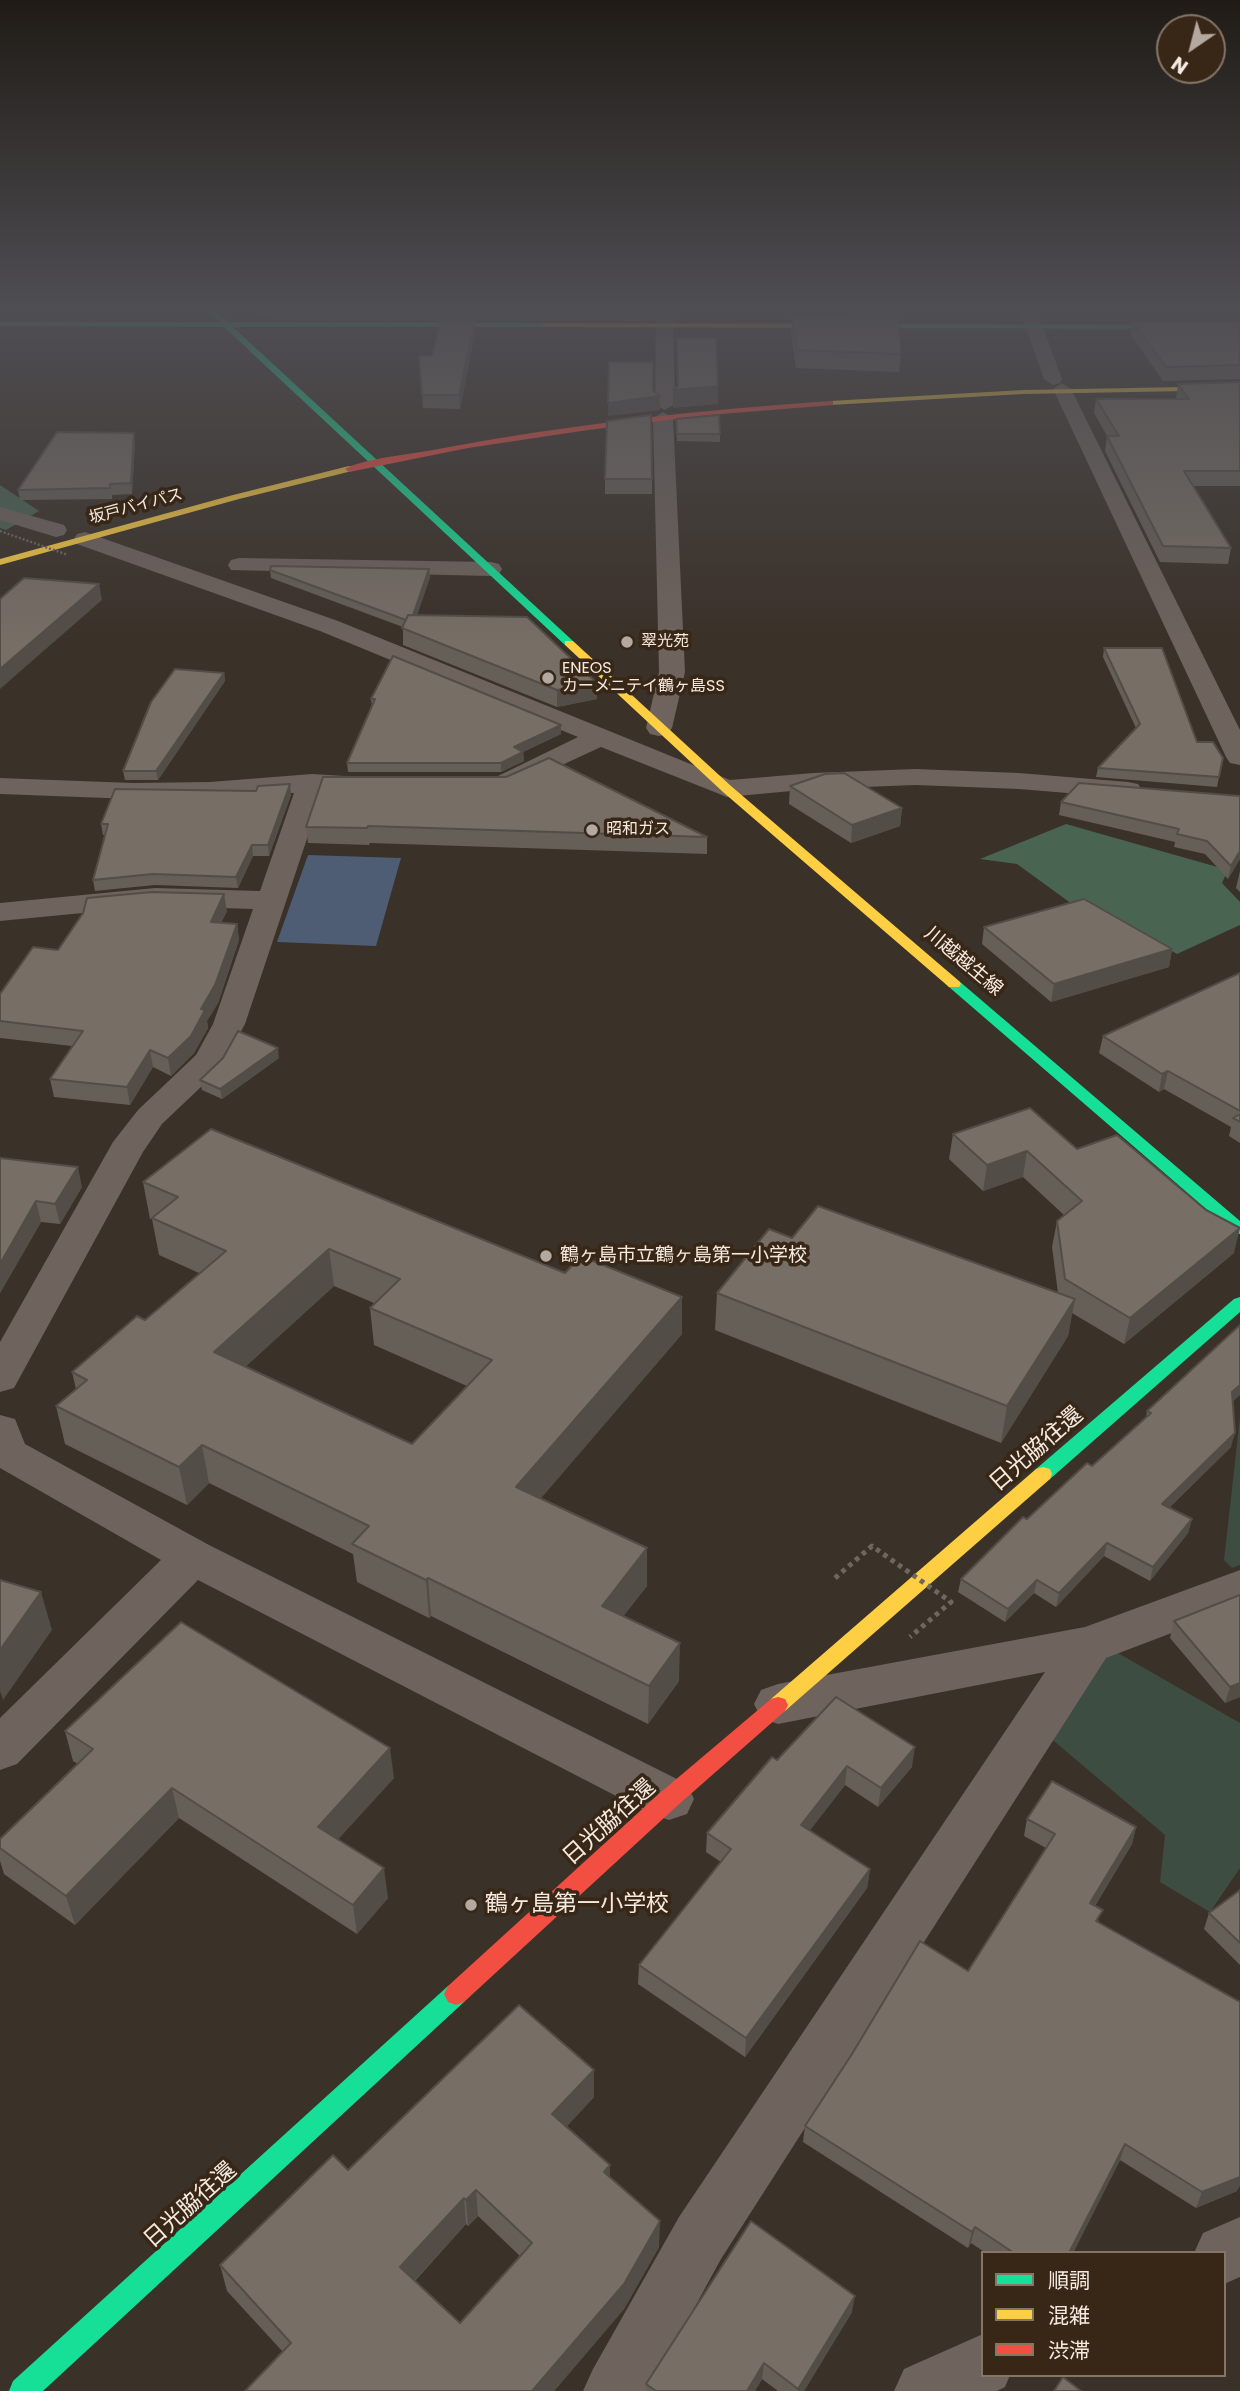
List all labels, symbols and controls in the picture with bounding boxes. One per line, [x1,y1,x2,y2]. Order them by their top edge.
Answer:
north arrow [1156,14,1226,84]
text: N [1166,50,1193,80]
street label: 坂戸バイパス [87,485,185,529]
place label: 翠光苑 [641,632,689,652]
marker: 翠光苑 [619,634,635,650]
place label: ENEOS カーメニテイ鶴ヶ島SS [562,659,725,697]
marker: ENEOS カーメニテイ鶴ヶ島SS [540,670,556,686]
place label: 昭和ガス [606,820,670,840]
marker: 昭和ガス [584,822,600,838]
street label: 川越越生線 [919,923,1007,1001]
place label: 鶴ヶ島市立鶴ヶ島第一小学校 [560,1245,807,1267]
marker: 鶴ヶ島市立鶴ヶ島第一小学校 [538,1248,554,1264]
street label: 日光脇往還 [985,1402,1089,1498]
street label: 日光脇往還 [558,1774,662,1872]
place label: 鶴ヶ島第一小学校 [485,1891,669,1919]
marker: 鶴ヶ島第一小学校 [463,1897,479,1913]
street label: 日光脇往還 [139,2157,243,2255]
legend [981,2251,1226,2377]
text: 順調 [1048,2266,1090,2295]
text: 混雑 [1048,2301,1090,2330]
text: 渋滞 [1048,2336,1090,2365]

